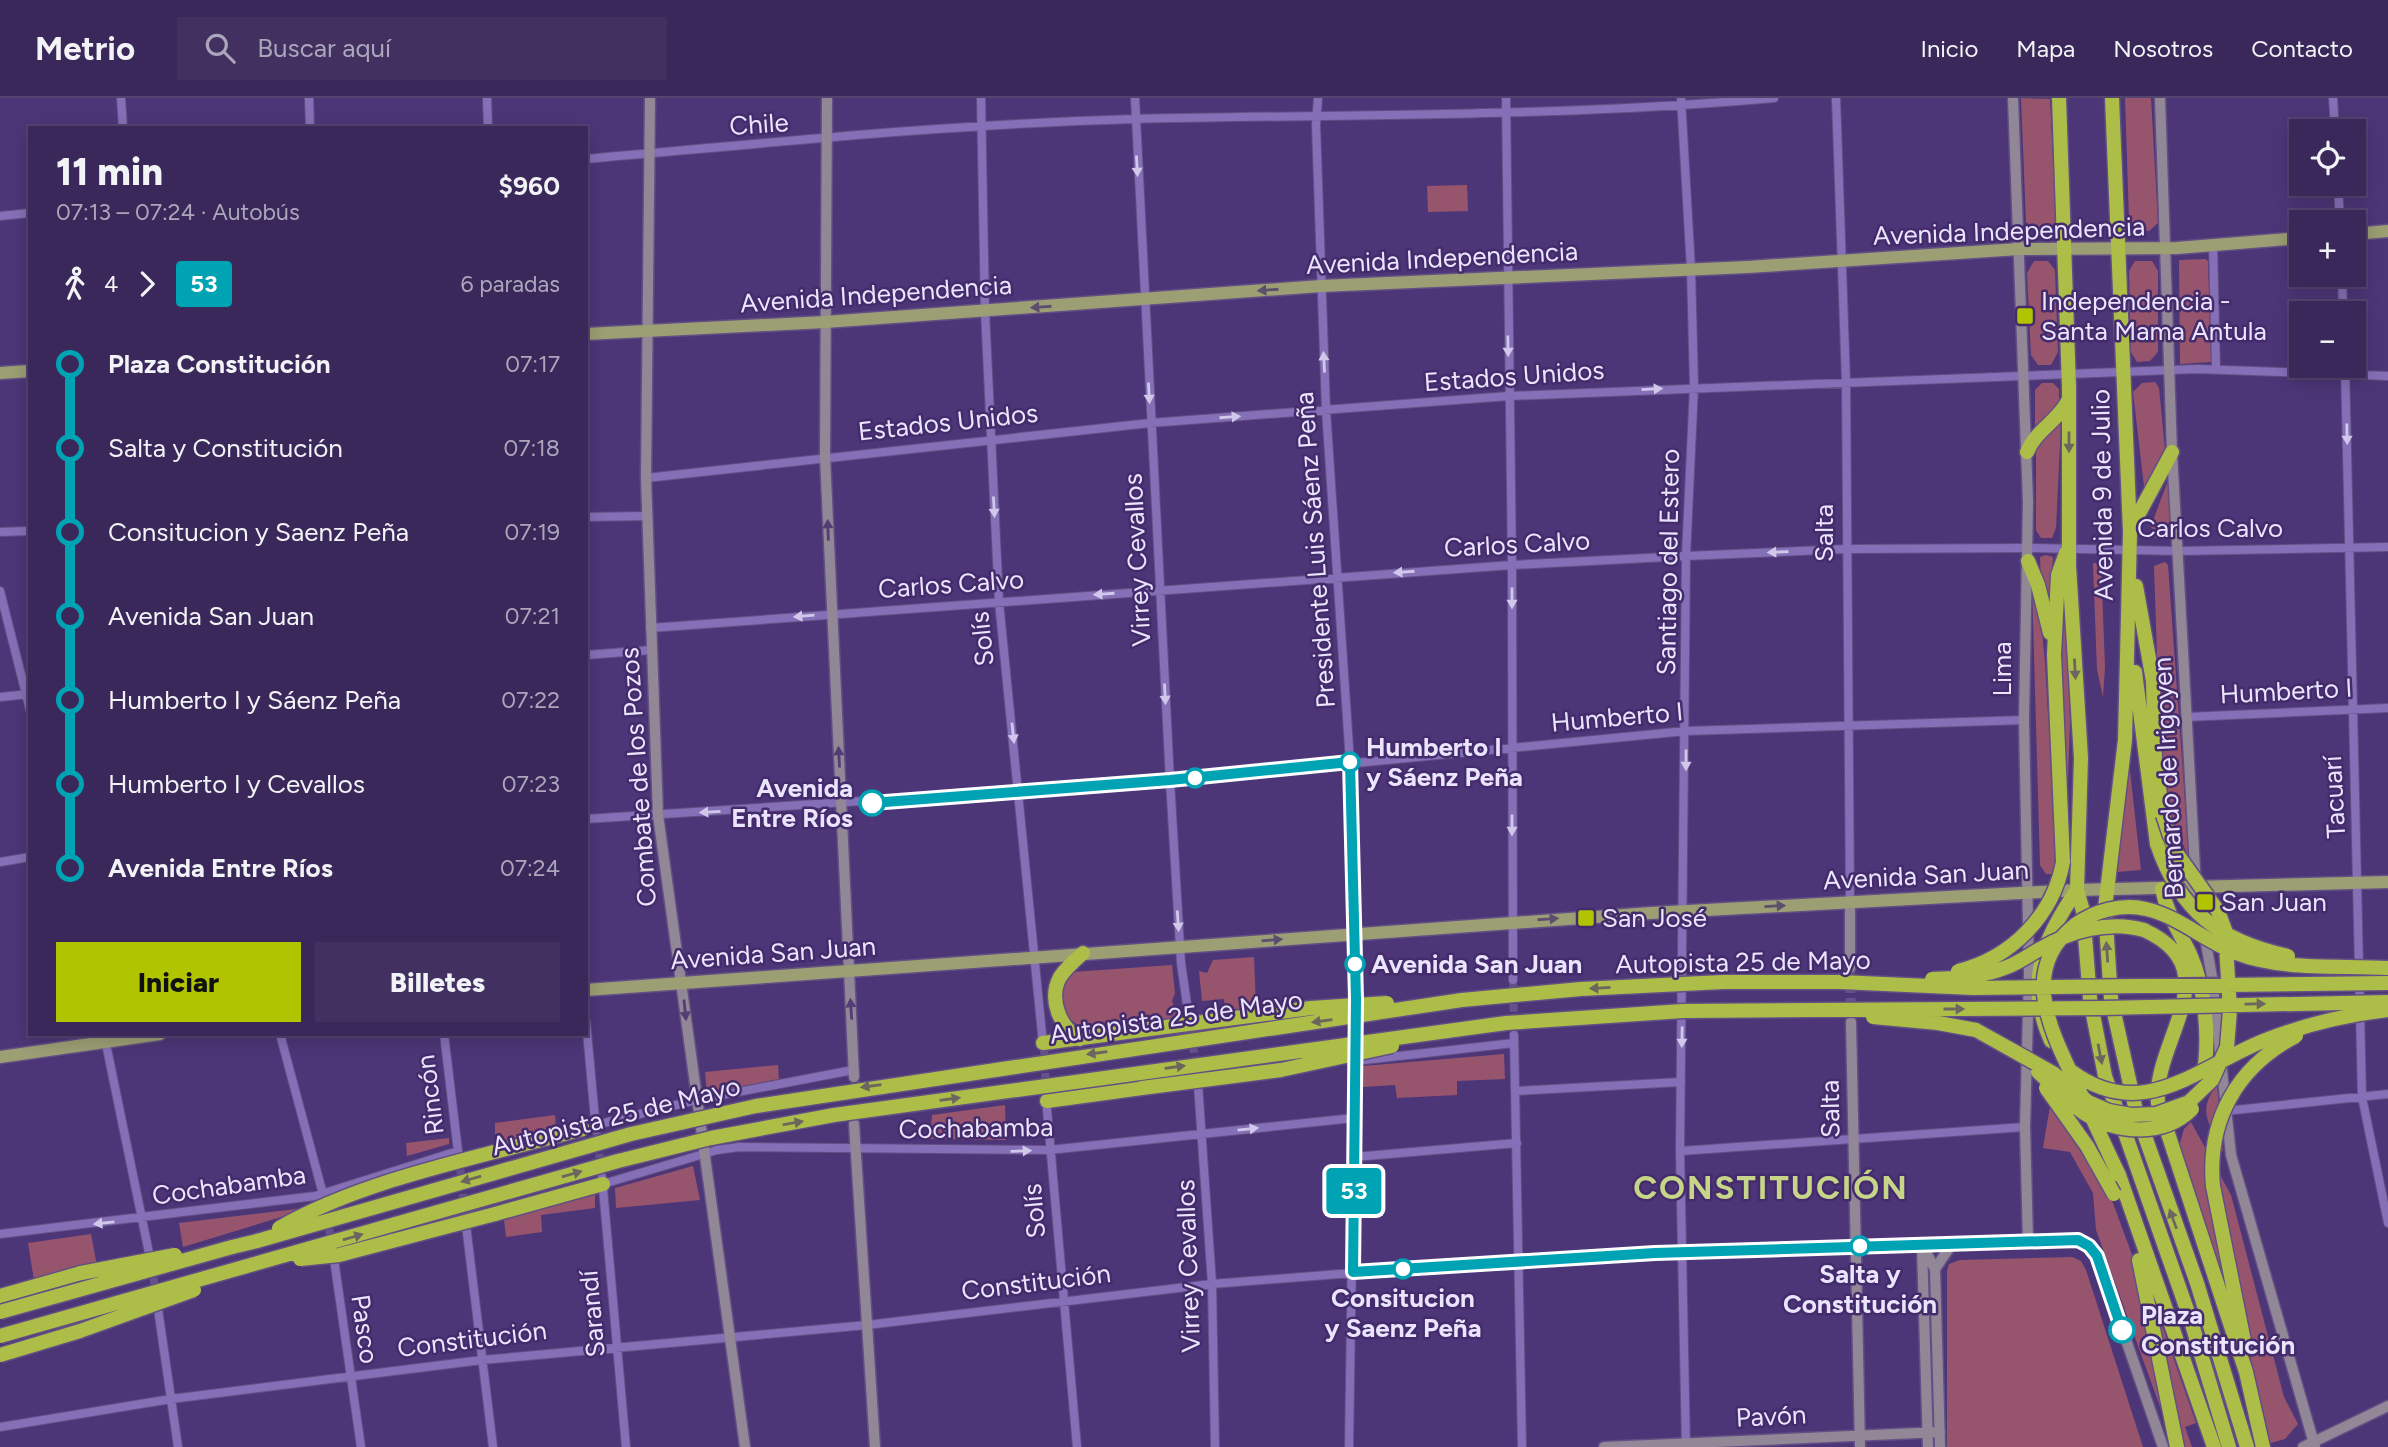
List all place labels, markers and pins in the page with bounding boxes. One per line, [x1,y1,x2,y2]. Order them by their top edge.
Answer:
place label: Independencia - Santa Mama Antula [2041,285,2267,347]
marker: Independencia - Santa Mama Antula [2015,306,2035,326]
place label: Humberto I y Sáenz Peña [1366,731,1523,793]
marker: Humberto I y Sáenz Peña [1340,752,1360,772]
unlabelled marker [1185,768,1205,788]
place label: Avenida Entre Ríos [731,772,853,834]
marker: Avenida Entre Ríos [859,790,885,816]
place label: San Juan [2221,886,2327,918]
marker: San Juan [2195,892,2215,912]
place label: San José [1602,902,1707,934]
marker: San José [1576,908,1596,928]
place label: Avenida San Juan [1371,948,1582,980]
marker: Avenida San Juan [1345,954,1365,974]
marker: Salta y Constitución [1850,1236,1870,1256]
place label: Salta y Constitución [1783,1258,1937,1320]
marker: Consitucion y Saenz Peña [1393,1259,1413,1279]
place label: Consitucion y Saenz Peña [1324,1282,1482,1344]
place label: Plaza Constitución [2141,1299,2295,1361]
marker: Plaza Constitución [2109,1317,2135,1343]

